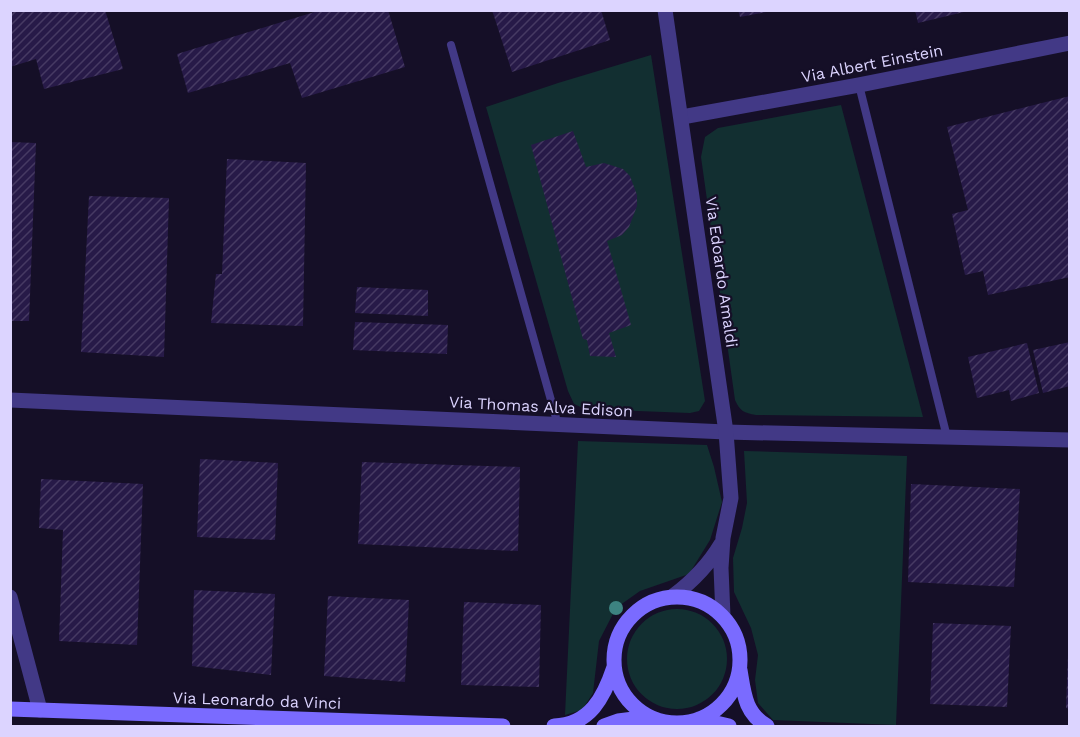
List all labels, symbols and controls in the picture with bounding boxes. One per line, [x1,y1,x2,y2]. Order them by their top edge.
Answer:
street label: Via Albert Einstein [800,40,945,87]
street label: Via Edoardo Amaldi [702,195,741,349]
street label: Via Thomas Alva Edison [448,392,633,421]
street label: Via Leonardo da Vinci [172,688,342,713]

